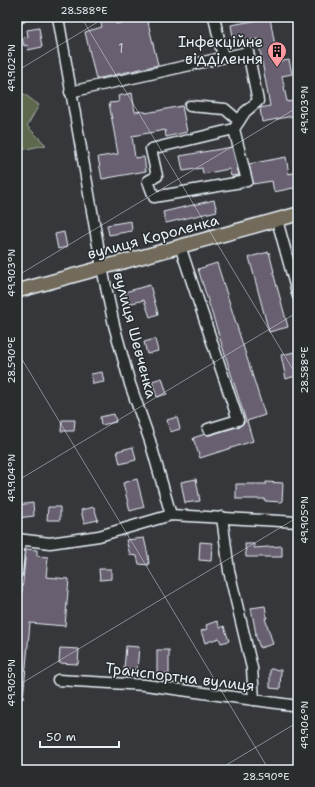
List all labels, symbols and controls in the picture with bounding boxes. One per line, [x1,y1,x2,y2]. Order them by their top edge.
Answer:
text: 28.588°E [60,4,108,17]
place label: Інфекційне відділення [178,32,263,69]
house number: 1 [118,40,124,57]
building icon: Інфекційне відділення [266,40,288,68]
text: 49.902°N [5,44,18,92]
text: 49.903°N [298,86,311,134]
street label: вулиця Короленка [85,210,222,264]
text: 49.903°N [5,249,18,297]
street label: вулиця Шевченка [108,270,162,401]
text: 28.590°E [5,337,18,383]
text: 28.588°E [298,346,311,394]
text: 49.904°N [5,454,18,502]
text: 49.905°N [298,496,311,544]
street label: Транспортна вулиця [104,658,256,696]
text: 49.905°N [5,659,18,707]
text: 49.906°N [298,701,311,749]
scale bar [40,723,119,749]
text: 50 m [46,729,76,745]
text: 28.590°E [243,770,289,783]

